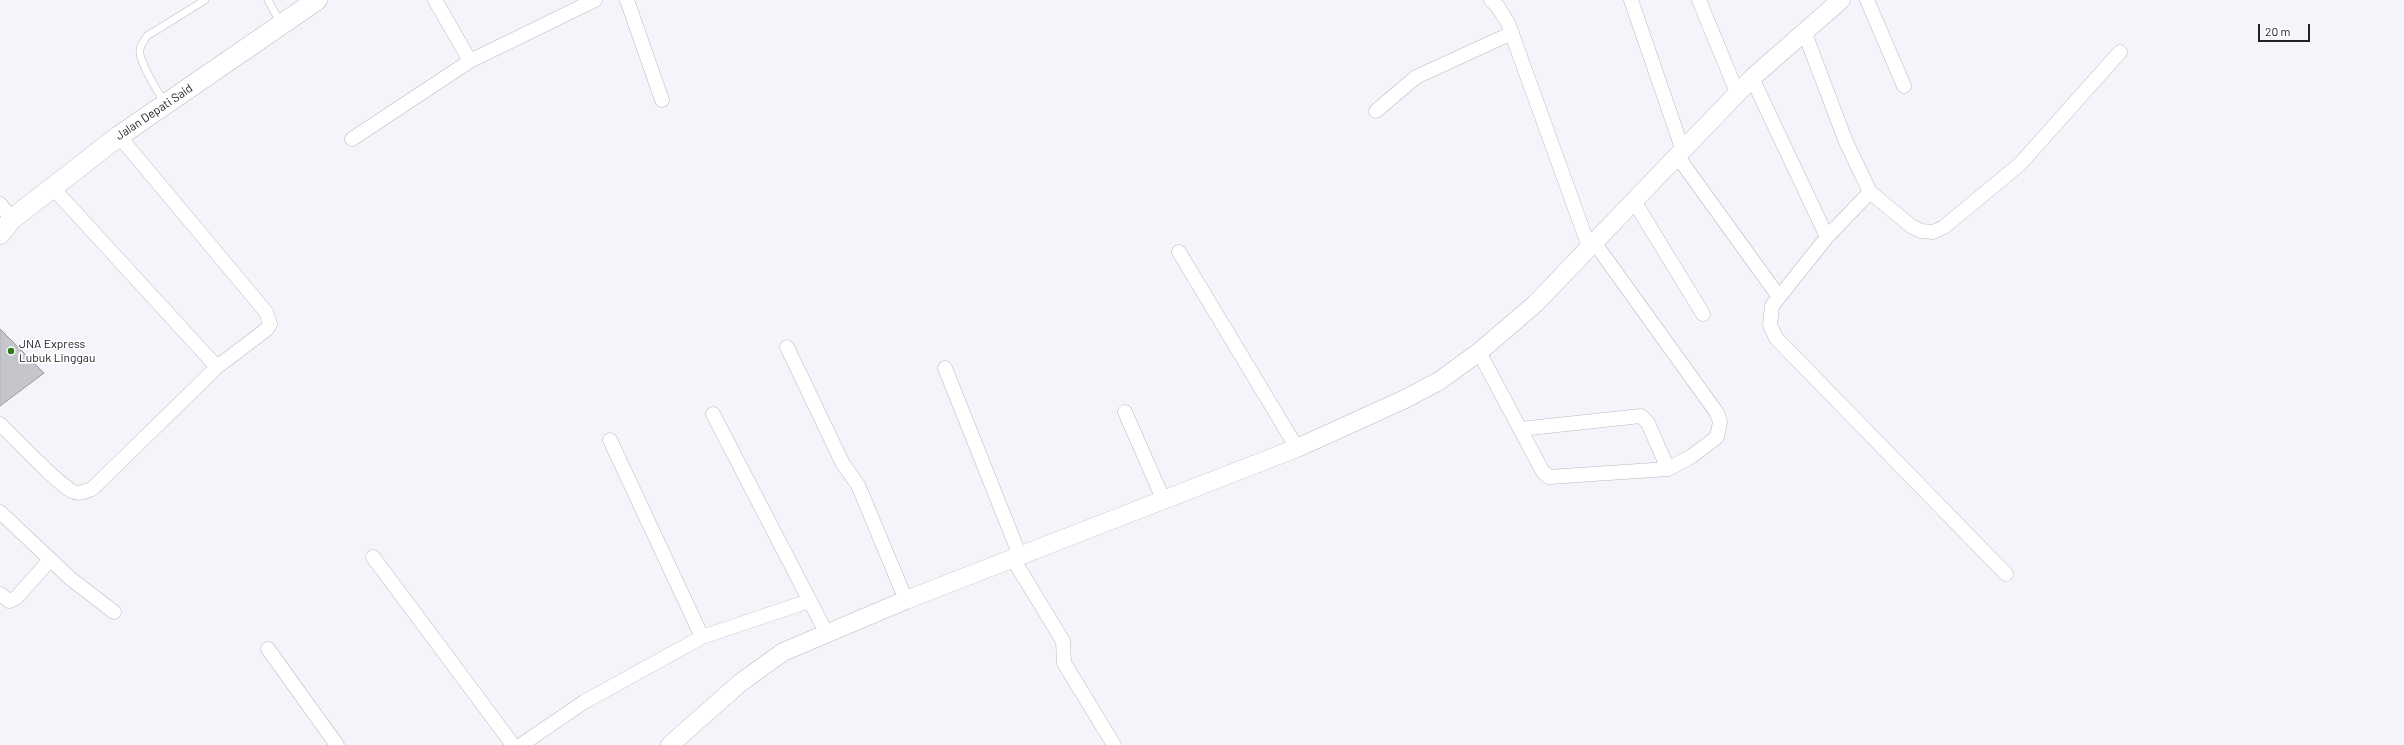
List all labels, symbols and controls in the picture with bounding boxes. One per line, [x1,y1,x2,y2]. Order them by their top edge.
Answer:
scale bar [2260,16,2312,42]
text: 20 m [2265,24,2291,38]
street label: Jalan Depati Said [113,81,195,143]
place label: JNA Express Lubuk Linggau [19,337,95,365]
marker: JNA Express Lubuk Linggau [6,346,16,356]

